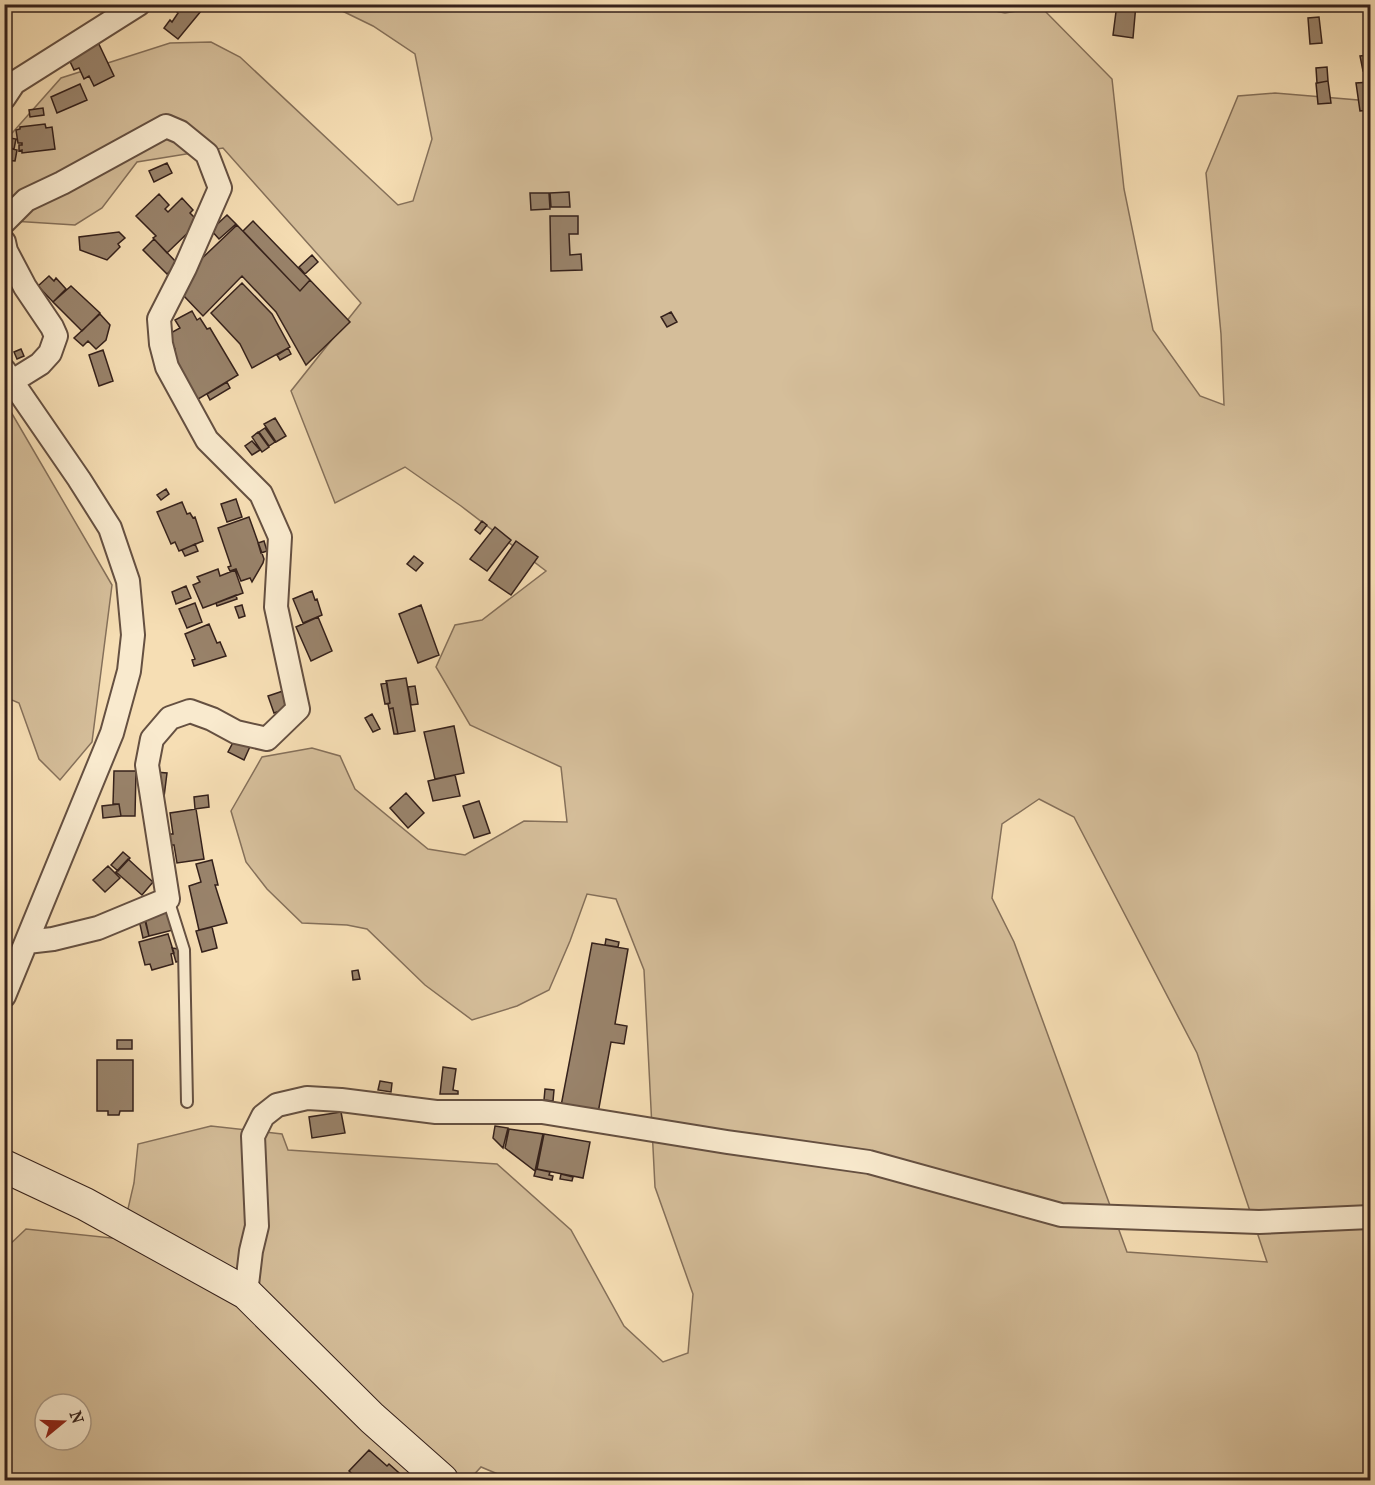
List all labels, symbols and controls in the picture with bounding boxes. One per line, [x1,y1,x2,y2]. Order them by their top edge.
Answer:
north arrow [33,1392,93,1452]
text: N [66,1408,88,1427]

